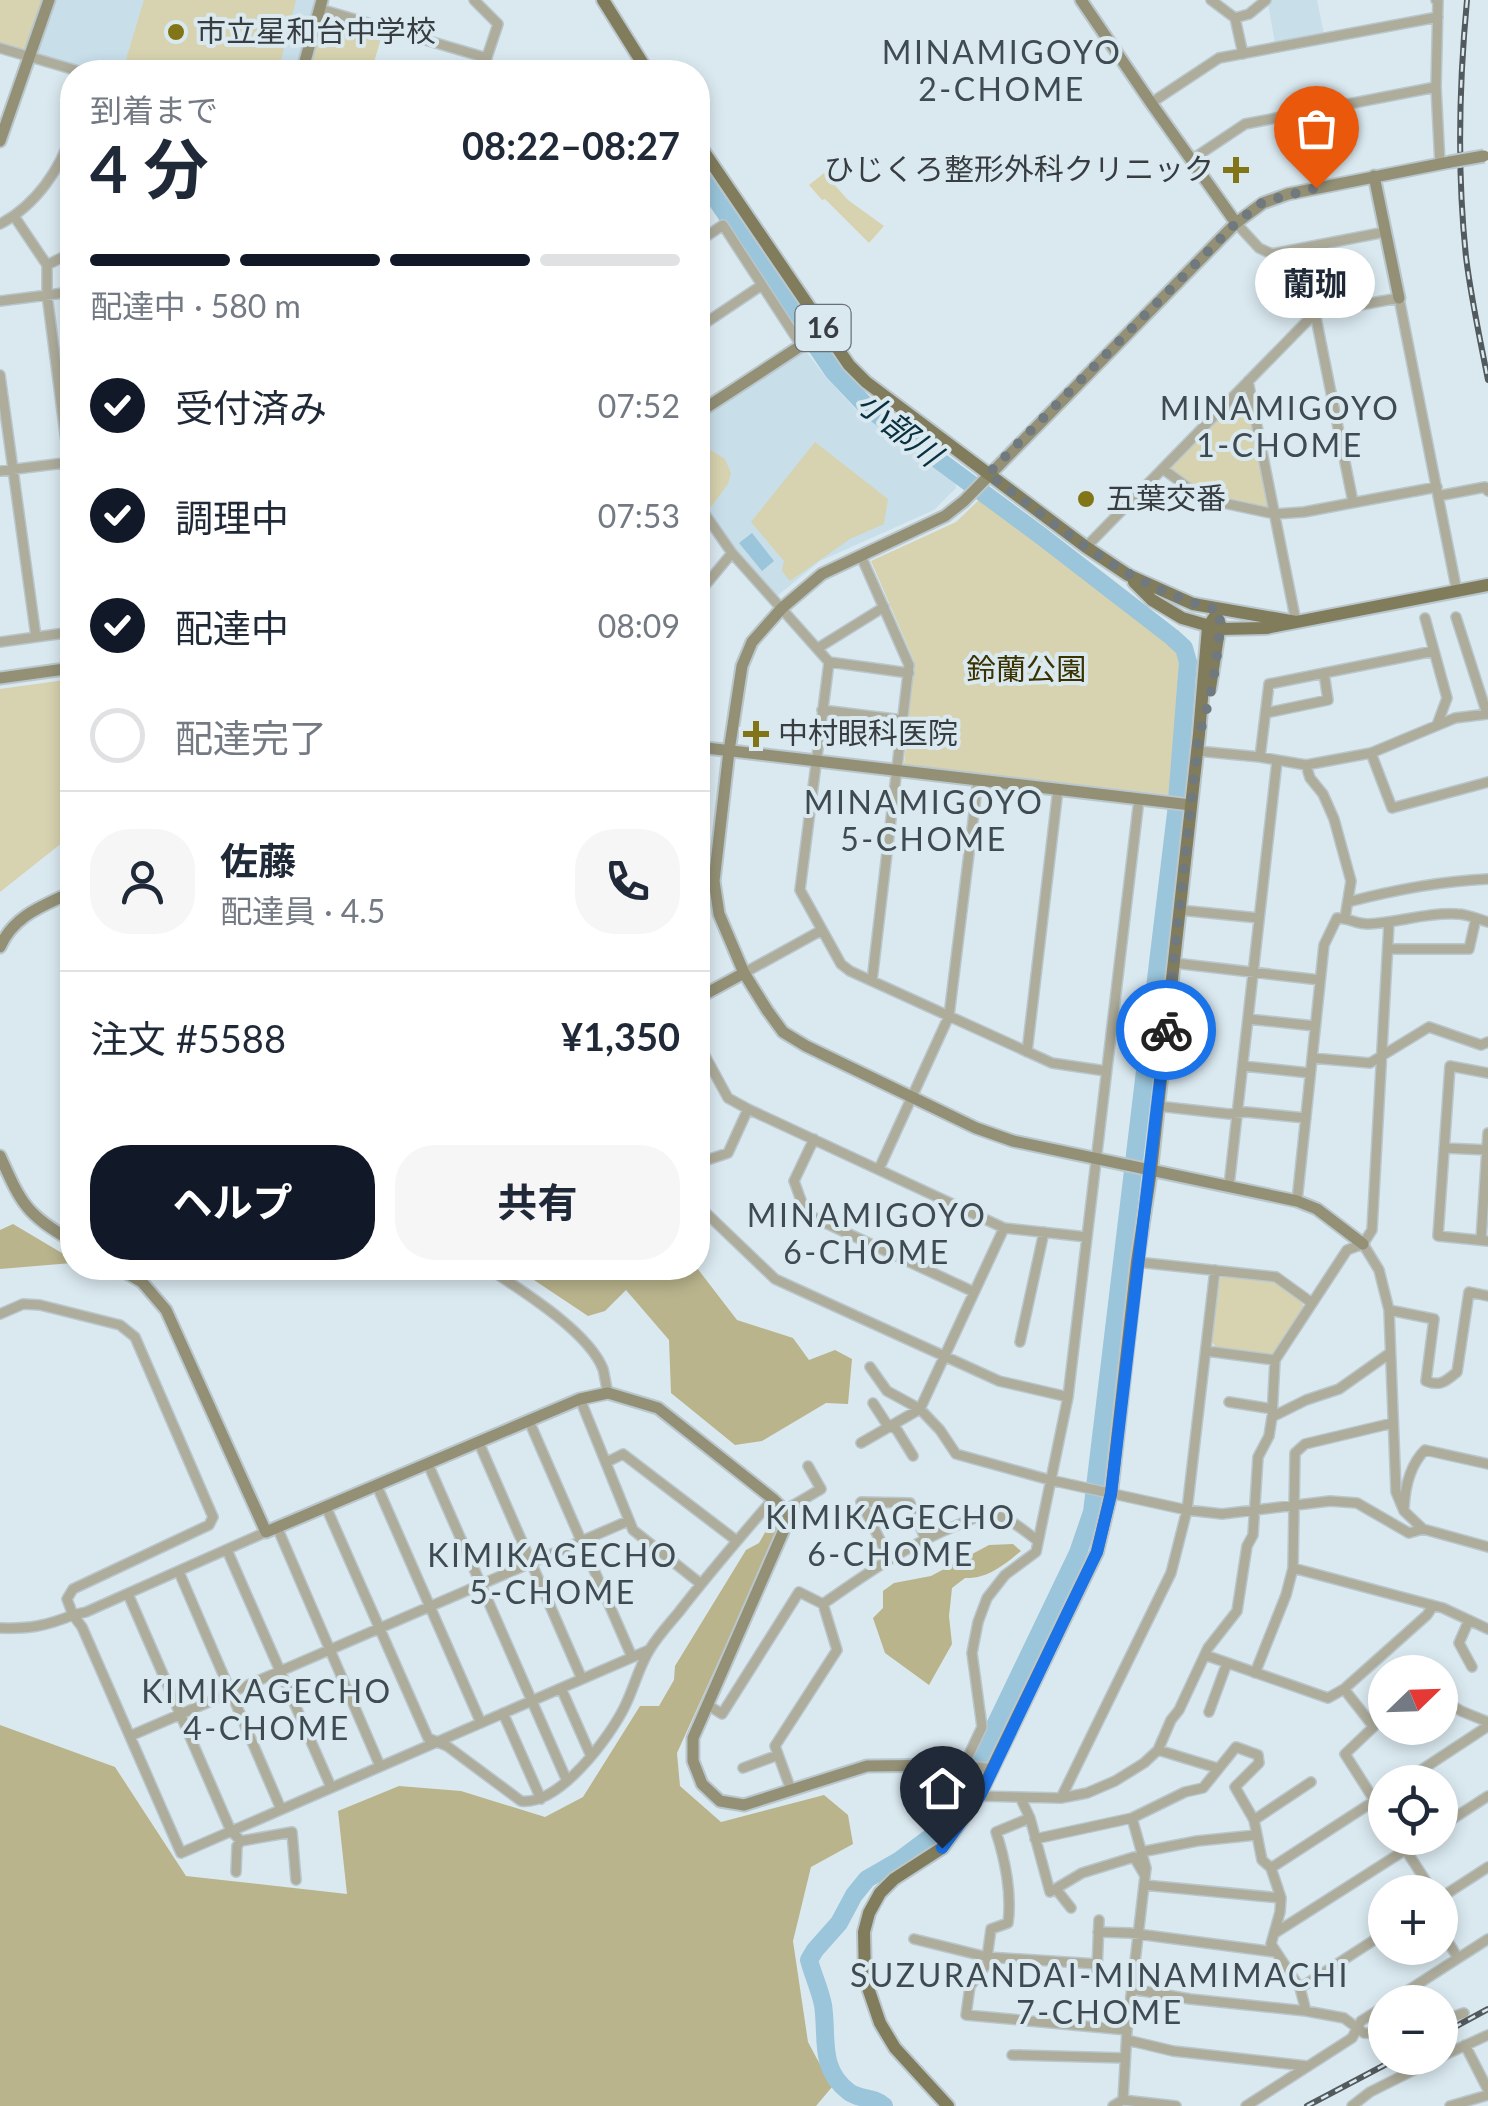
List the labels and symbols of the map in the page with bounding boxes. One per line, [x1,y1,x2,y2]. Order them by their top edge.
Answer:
place label: 市立星和台中学校 [196,12,436,48]
marker: 市立星和台中学校 [165,21,187,43]
district label: MINAMIGOYO 2-CHOME [882,32,1122,108]
pin [1274,86,1359,189]
place label: ひじくろ整形外科クリニック [824,150,1214,186]
marker: ひじくろ整形外科クリニック [1223,157,1249,183]
callout: 蘭珈 [1256,248,1376,318]
road number: 16 [796,305,850,351]
water label: 小部川 [850,382,952,475]
district label: MINAMIGOYO 1-CHOME [1160,388,1400,464]
place label: 五葉交番 [1106,479,1226,515]
marker: 五葉交番 [1075,488,1097,510]
park label: 鈴蘭公園 [966,650,1086,686]
place label: 中村眼科医院 [778,714,958,750]
marker: 中村眼科医院 [743,721,769,747]
district label: MINAMIGOYO 5-CHOME [804,782,1044,858]
courier [1116,980,1216,1080]
district label: MINAMIGOYO 6-CHOME [747,1195,987,1271]
district label: KIMIKAGECHO 6-CHOME [765,1497,1017,1573]
district label: KIMIKAGECHO 5-CHOME [427,1535,679,1611]
north arrow [1368,1655,1458,1745]
district label: KIMIKAGECHO 4-CHOME [141,1671,393,1747]
pin [900,1746,985,1849]
district label: SUZURANDAI-MINAMIMACHI 7-CHOME [850,1955,1350,2031]

